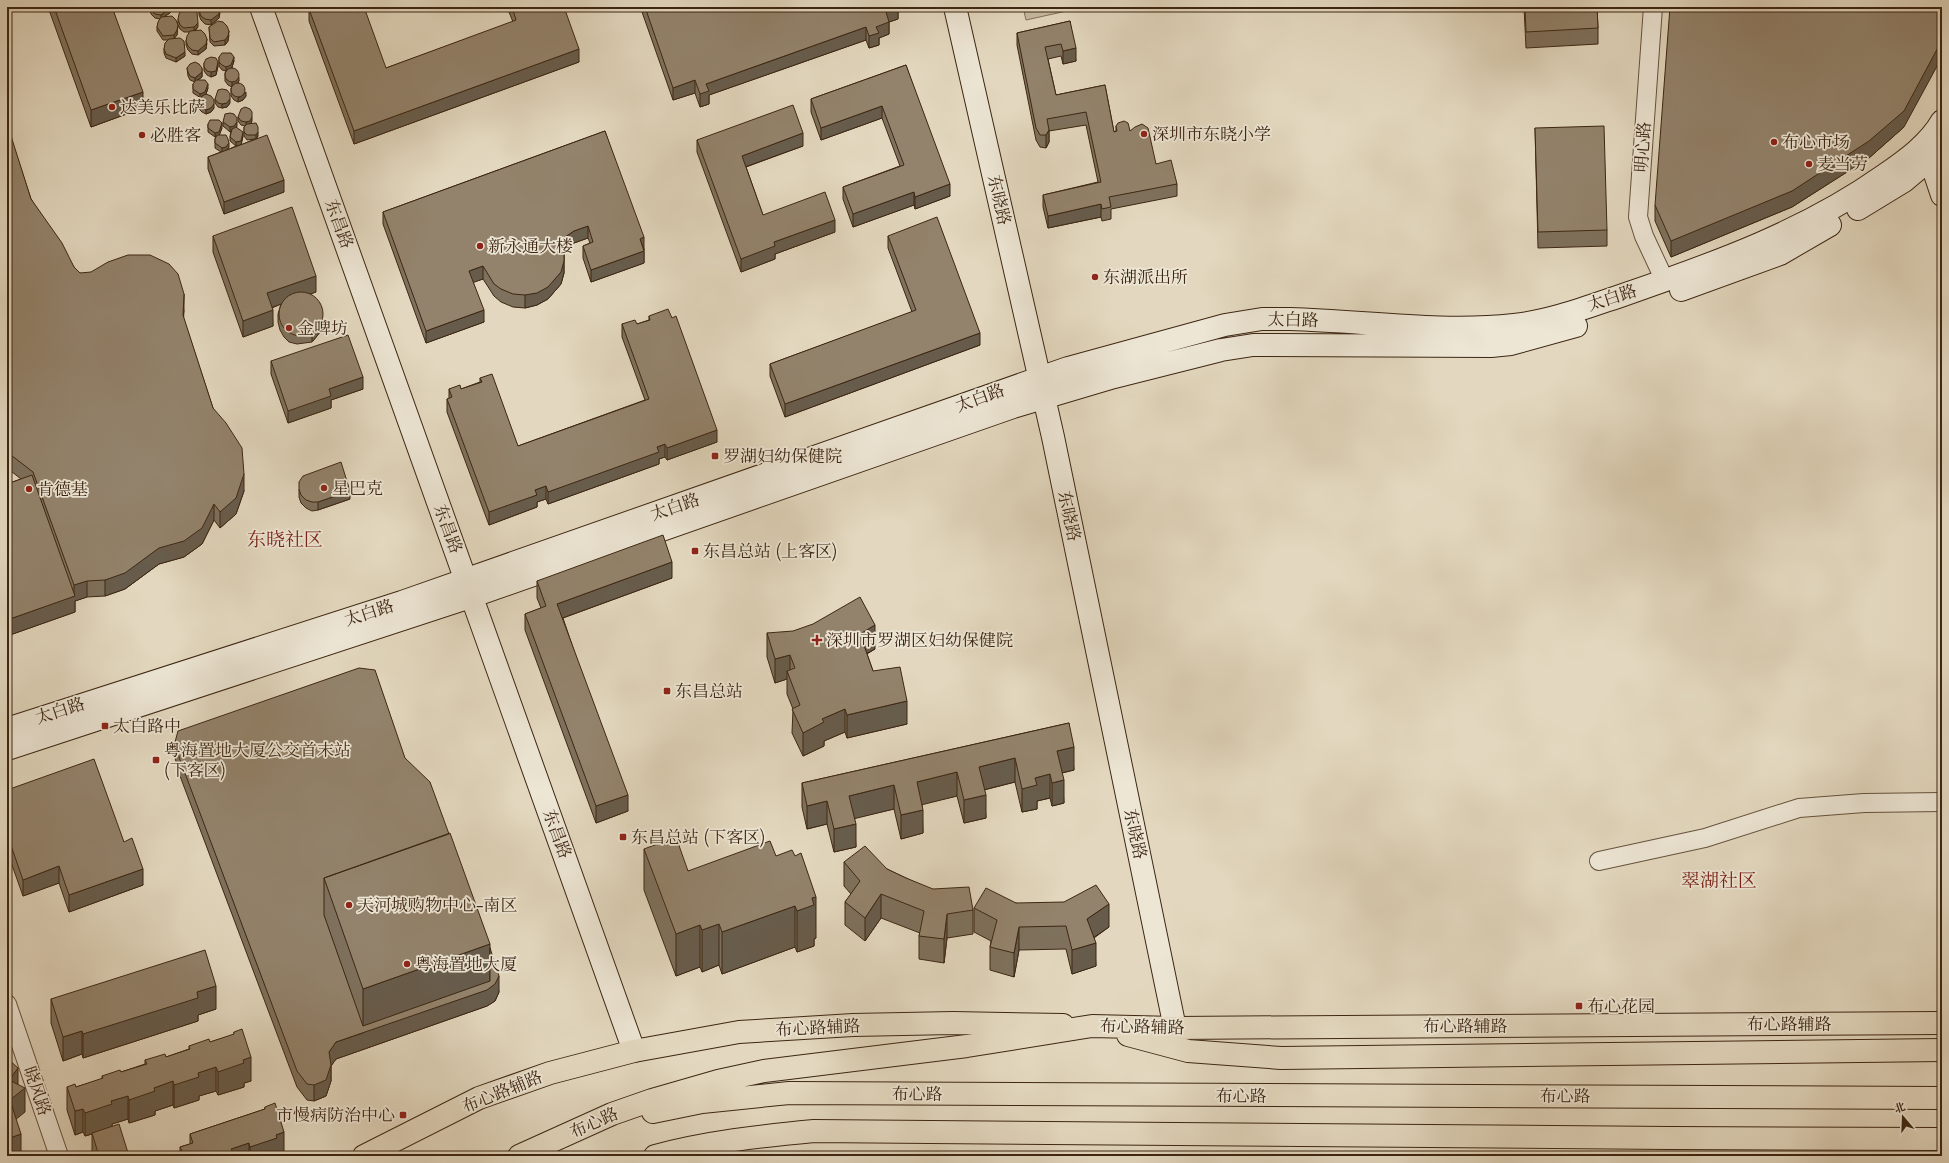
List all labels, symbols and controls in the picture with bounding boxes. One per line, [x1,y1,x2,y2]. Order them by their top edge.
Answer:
place label: 达美乐比萨 [120,96,205,119]
marker: 达美乐比萨 [107,102,117,112]
street label: 明心路 [1630,121,1656,173]
place label: 深圳市东晓小学 [1152,123,1271,146]
place label: 必胜客 [150,124,201,147]
marker: 深圳市东晓小学 [1139,129,1149,139]
marker: 必胜客 [137,130,147,140]
place label: 布心市场 [1782,131,1850,154]
marker: 布心市场 [1769,137,1779,147]
place label: 麦当劳 [1817,153,1868,176]
marker: 麦当劳 [1804,159,1814,169]
street label: 东晓路 [982,173,1016,227]
street label: 东昌路 [319,196,359,252]
place label: 新永通大楼 [488,235,573,258]
marker: 新永通大楼 [475,241,485,251]
place label: 东湖派出所 [1103,266,1188,289]
marker: 东湖派出所 [1090,272,1100,282]
street label: 太白路 [1584,279,1640,317]
street label: 太白路 [1267,308,1319,332]
place label: 金啤坊 [297,317,348,340]
marker: 金啤坊 [284,323,294,333]
street label: 太白路 [952,378,1008,418]
place label: 罗湖妇幼保健院 [723,445,842,468]
marker: 罗湖妇幼保健院 [710,451,720,461]
place label: 星巴克 [332,477,383,500]
place label: 肯德基 [37,478,88,501]
marker: 星巴克 [319,483,329,493]
marker: 肯德基 [24,484,34,494]
street label: 太白路 [647,488,703,526]
street label: 东晓路 [1052,489,1086,543]
street label: 东昌路 [428,501,468,557]
district label: 东晓社区 [247,527,323,553]
place label: 东昌总站 (上客区) [703,540,837,563]
marker: 东昌总站 (上客区) [690,546,700,556]
street label: 太白路 [341,594,397,632]
place label: 深圳市罗湖区妇幼保健院 [826,629,1013,652]
marker: 深圳市罗湖区妇幼保健院 [811,634,823,646]
place label: 东昌总站 [675,680,743,703]
marker: 东昌总站 [662,686,672,696]
street label: 太白路 [32,692,88,730]
place label: 太白路中 [113,715,181,738]
marker: 太白路中 [100,721,110,731]
place label: 粤海置地大厦公交首末站 (下客区) [164,739,351,782]
marker: 粤海置地大厦公交首末站 (下客区) [151,755,161,765]
street label: 东昌路 [537,806,577,862]
street label: 东晓路 [1118,807,1152,861]
place label: 东昌总站 (下客区) [631,826,765,849]
marker: 东昌总站 (下客区) [618,832,628,842]
district label: 翠湖社区 [1681,868,1757,894]
place label: 天河城购物中心-南区 [357,894,518,917]
marker: 天河城购物中心-南区 [344,900,354,910]
place label: 粤海置地大厦 [415,953,517,976]
marker: 粤海置地大厦 [402,959,412,969]
place label: 布心花园 [1587,995,1655,1018]
marker: 布心花园 [1574,1001,1584,1011]
street label: 布心路辅路 [1747,1013,1832,1036]
street label: 布心路辅路 [775,1014,861,1042]
street label: 布心路辅路 [1099,1015,1185,1039]
street label: 布心路辅路 [1423,1015,1508,1038]
street label: 晓风路 [18,1063,56,1119]
street label: 布心路辅路 [458,1065,546,1119]
street label: 布心路 [892,1083,943,1106]
street label: 布心路 [1216,1085,1267,1108]
street label: 布心路 [1540,1085,1591,1108]
north arrow [1883,1097,1923,1137]
text: 北 [1892,1099,1908,1117]
street label: 布心路 [566,1102,622,1144]
place label: 市慢病防治中心 [276,1104,395,1127]
marker: 市慢病防治中心 [398,1110,408,1120]

